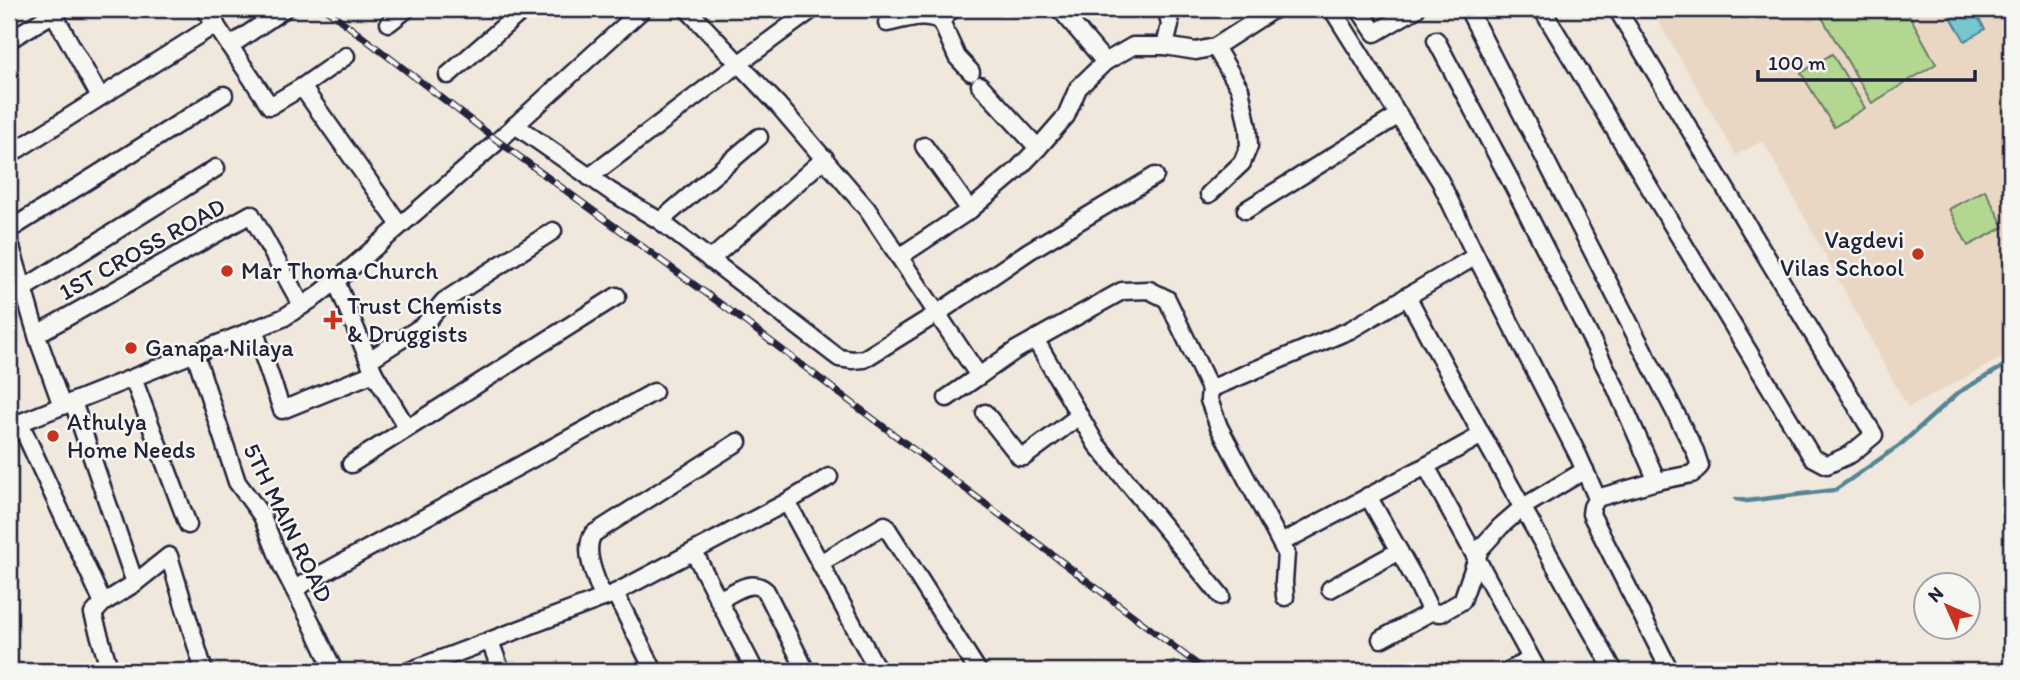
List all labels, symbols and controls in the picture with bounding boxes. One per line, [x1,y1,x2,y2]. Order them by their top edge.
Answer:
scale bar [1758,38,1974,82]
text: 100 m [1768,50,1826,75]
street label: 1ST CROSS ROAD [54,191,230,306]
place label: Vagdevi Vilas School [1780,225,1904,282]
marker: Vagdevi Vilas School [1910,246,1926,262]
place label: Mar Thoma Church [241,256,438,285]
marker: Mar Thoma Church [219,263,235,279]
place label: Trust Chemists & Druggists [347,291,502,348]
marker: Trust Chemists & Druggists [325,312,341,328]
place label: Ganapa Nilaya [145,333,294,362]
marker: Ganapa Nilaya [123,340,139,356]
place label: Athulya Home Needs [67,407,196,464]
marker: Athulya Home Needs [45,428,61,444]
street label: 5TH MAIN ROAD [237,438,339,607]
north arrow [1912,572,1982,642]
text: N [1923,582,1948,607]

